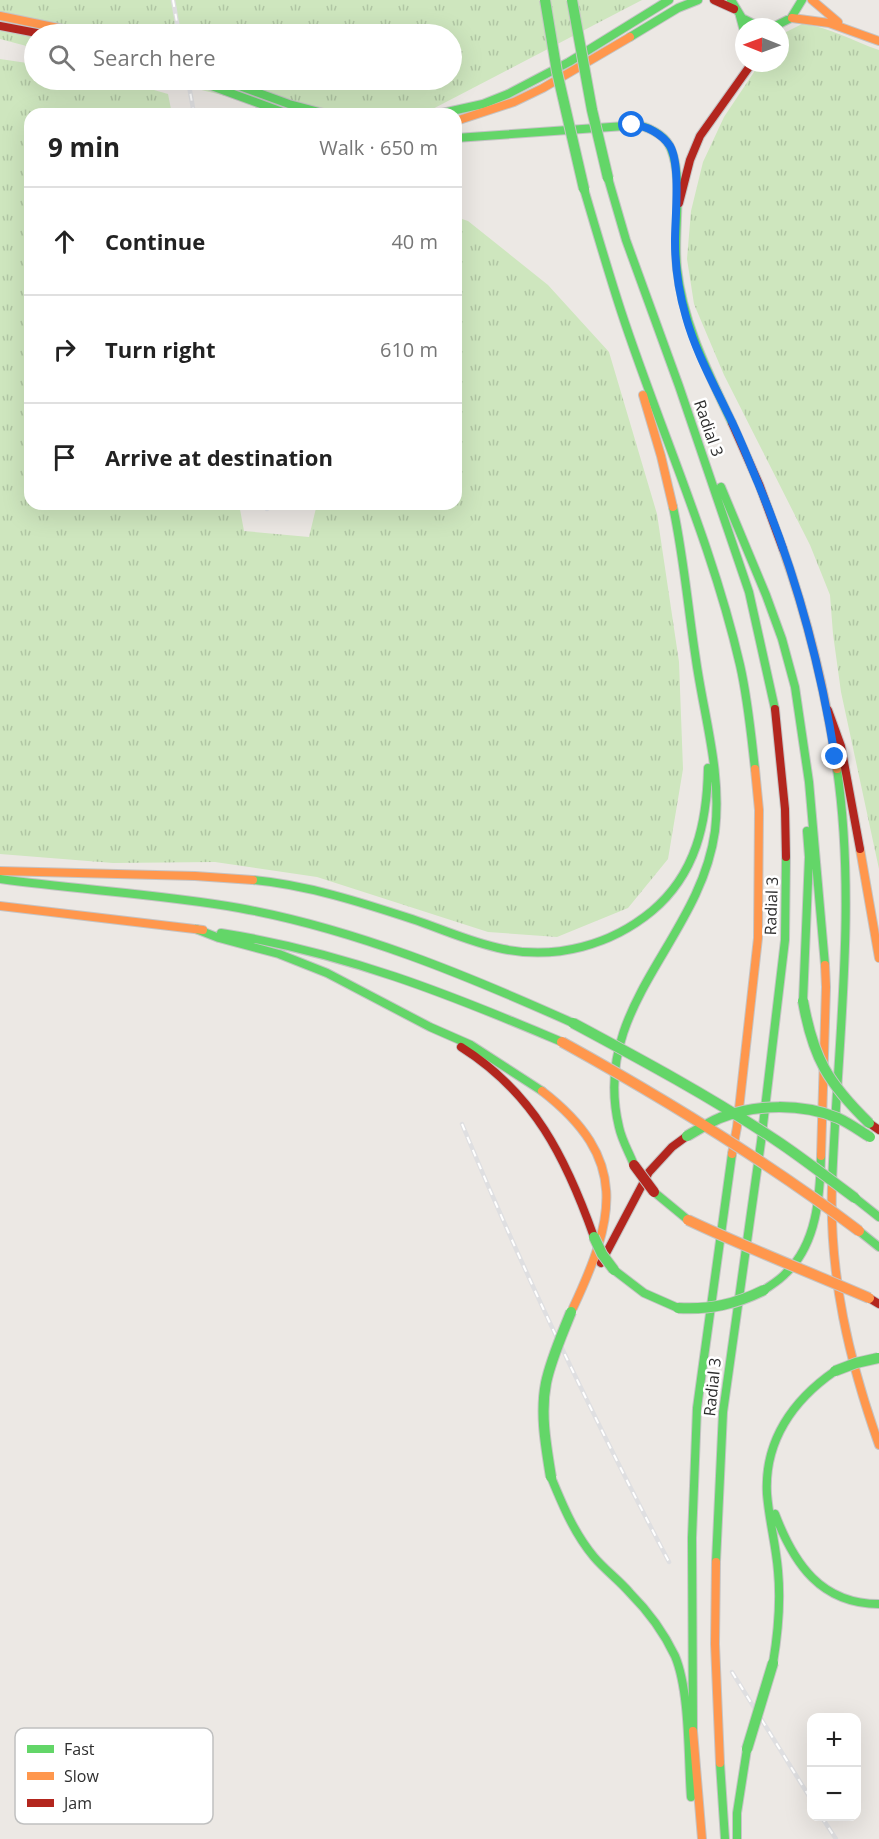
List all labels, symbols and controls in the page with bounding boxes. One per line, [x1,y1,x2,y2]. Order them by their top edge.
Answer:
north arrow [735,18,789,72]
search box [24,24,462,90]
icon: search [45,41,78,74]
text: Search here [93,42,216,72]
route start [618,111,644,137]
text: 9 min [48,129,120,165]
text: Walk · 650 m [319,134,438,161]
icon: ahead [48,225,81,258]
text: Continue [105,226,205,256]
text: 40 m [391,228,438,255]
icon: right [48,333,81,366]
text: Turn right [105,334,216,364]
text: 610 m [380,336,438,363]
street label: Radial 3 [689,397,729,459]
icon: arrive [48,441,81,474]
text: Arrive at destination [105,442,333,472]
route end [821,743,847,769]
street label: Radial 3 [759,876,783,936]
street label: Radial 3 [698,1357,726,1417]
map controls [807,1713,861,1821]
button: + [807,1713,861,1767]
legend [15,1728,213,1824]
text: Fast [64,1738,95,1760]
text: Slow [64,1765,99,1787]
button: − [807,1767,861,1821]
text: Jam [62,1792,92,1814]

